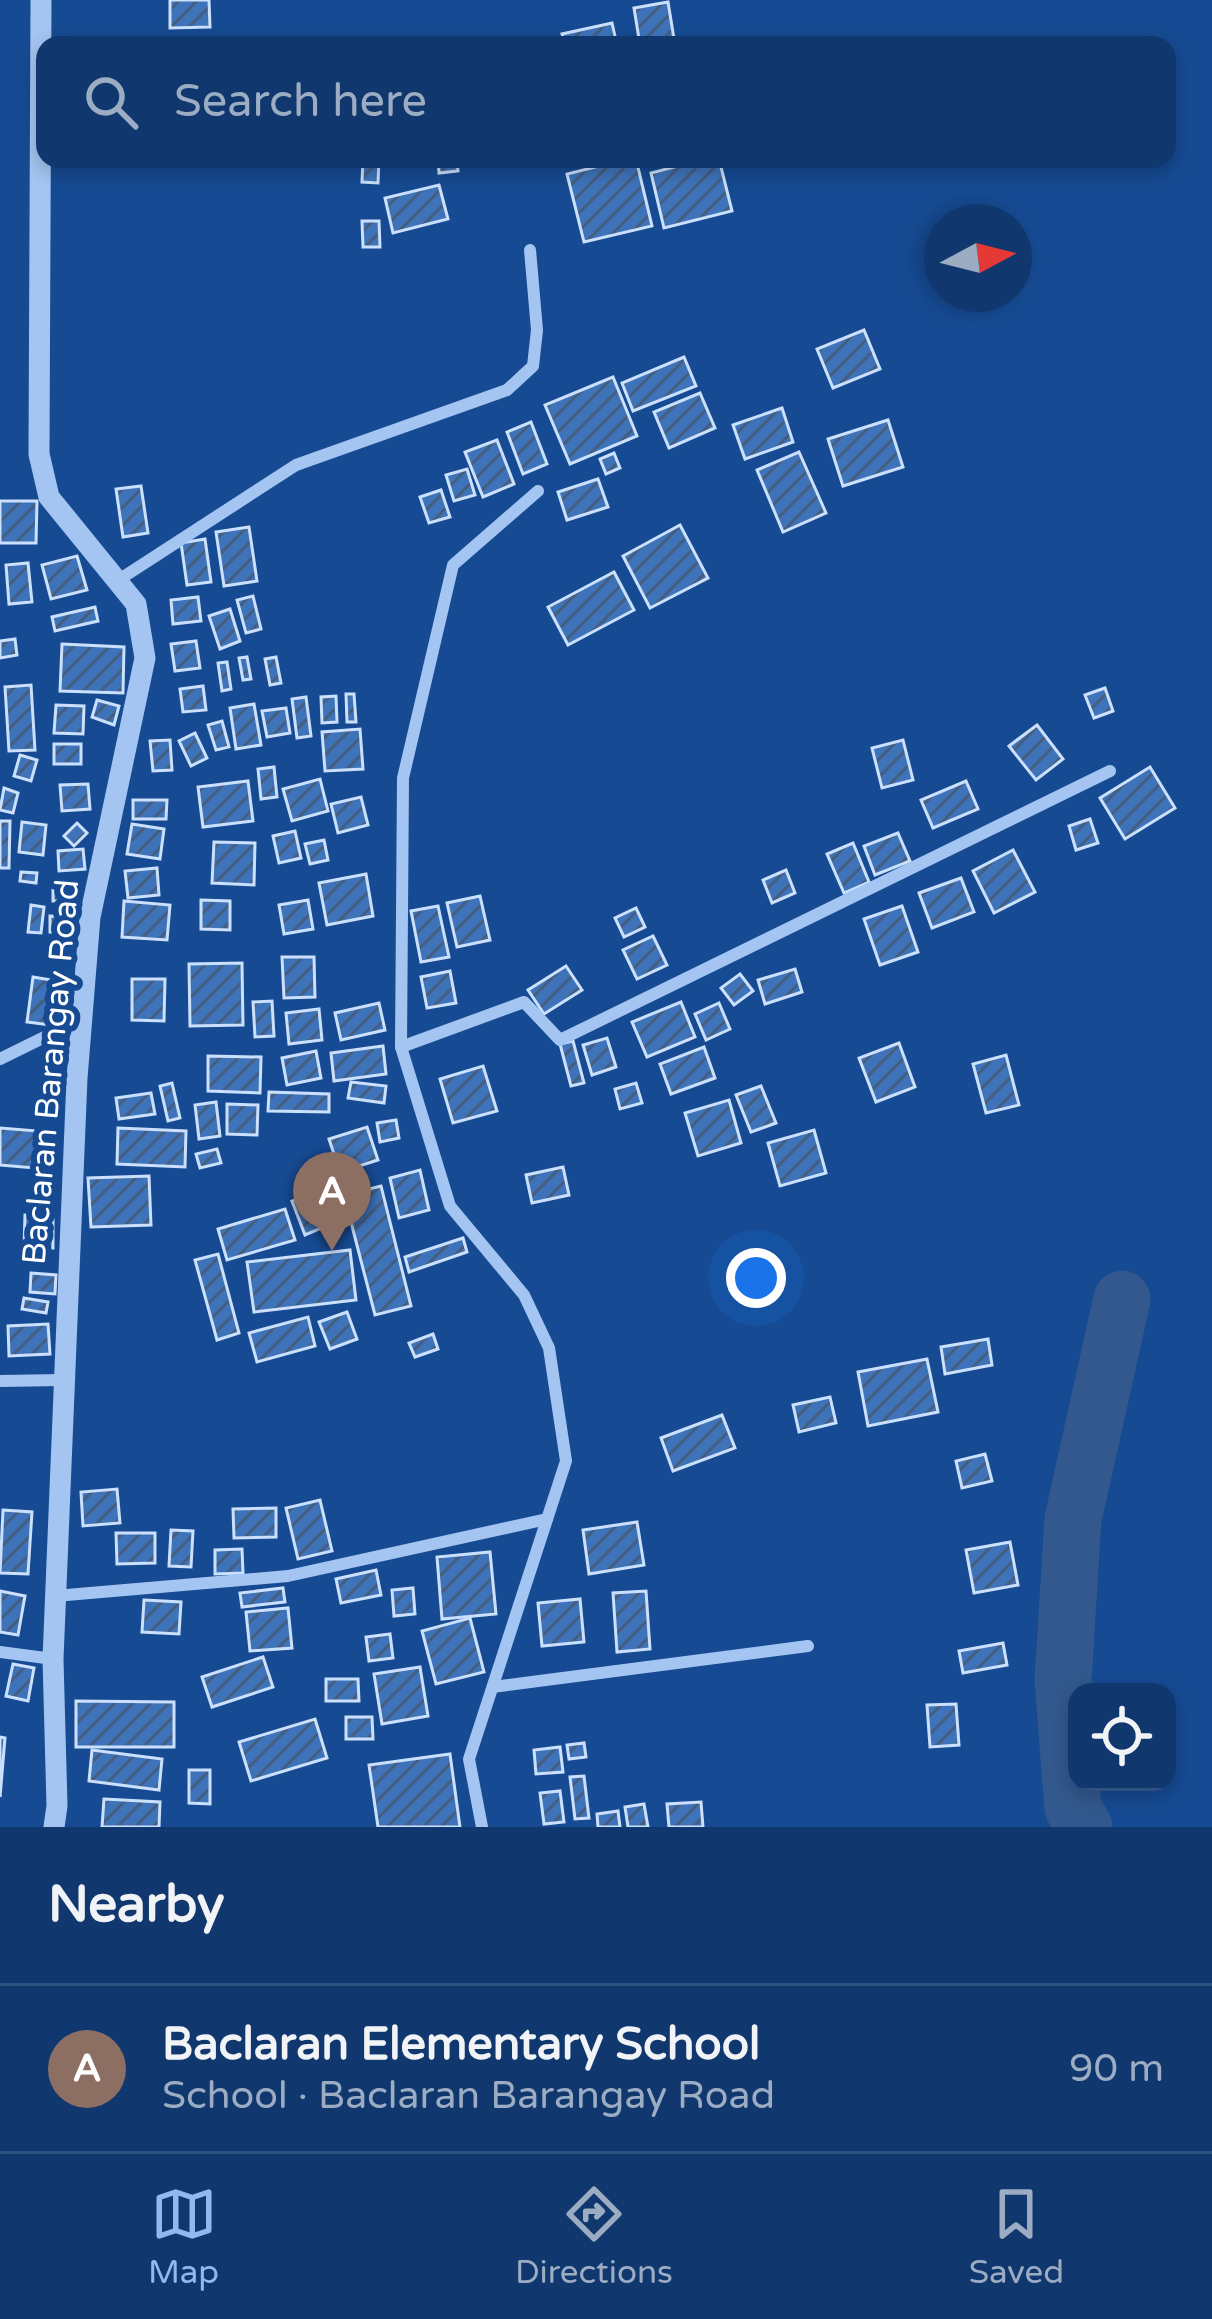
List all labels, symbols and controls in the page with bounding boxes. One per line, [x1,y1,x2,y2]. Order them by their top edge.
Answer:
search box [36,36,1176,168]
icon: search [78,69,144,135]
text: Search here [174,75,427,129]
north arrow [924,204,1032,312]
street label: Baclaran Barangay Road [15,878,87,1266]
pin: A [293,1152,371,1251]
your location [726,1248,786,1308]
map controls [1068,1683,1176,1791]
button: locate [1068,1683,1176,1791]
text: Nearby [48,1874,225,1936]
text: Baclaran Elementary School [162,2018,760,2072]
text: A [72,2045,102,2092]
text: 90 m [1069,2045,1164,2092]
text: School · Baclaran Barangay Road [162,2072,775,2119]
tab: Map [148,2181,219,2292]
tab: Directions [515,2181,673,2292]
tab: Saved [969,2181,1064,2292]

